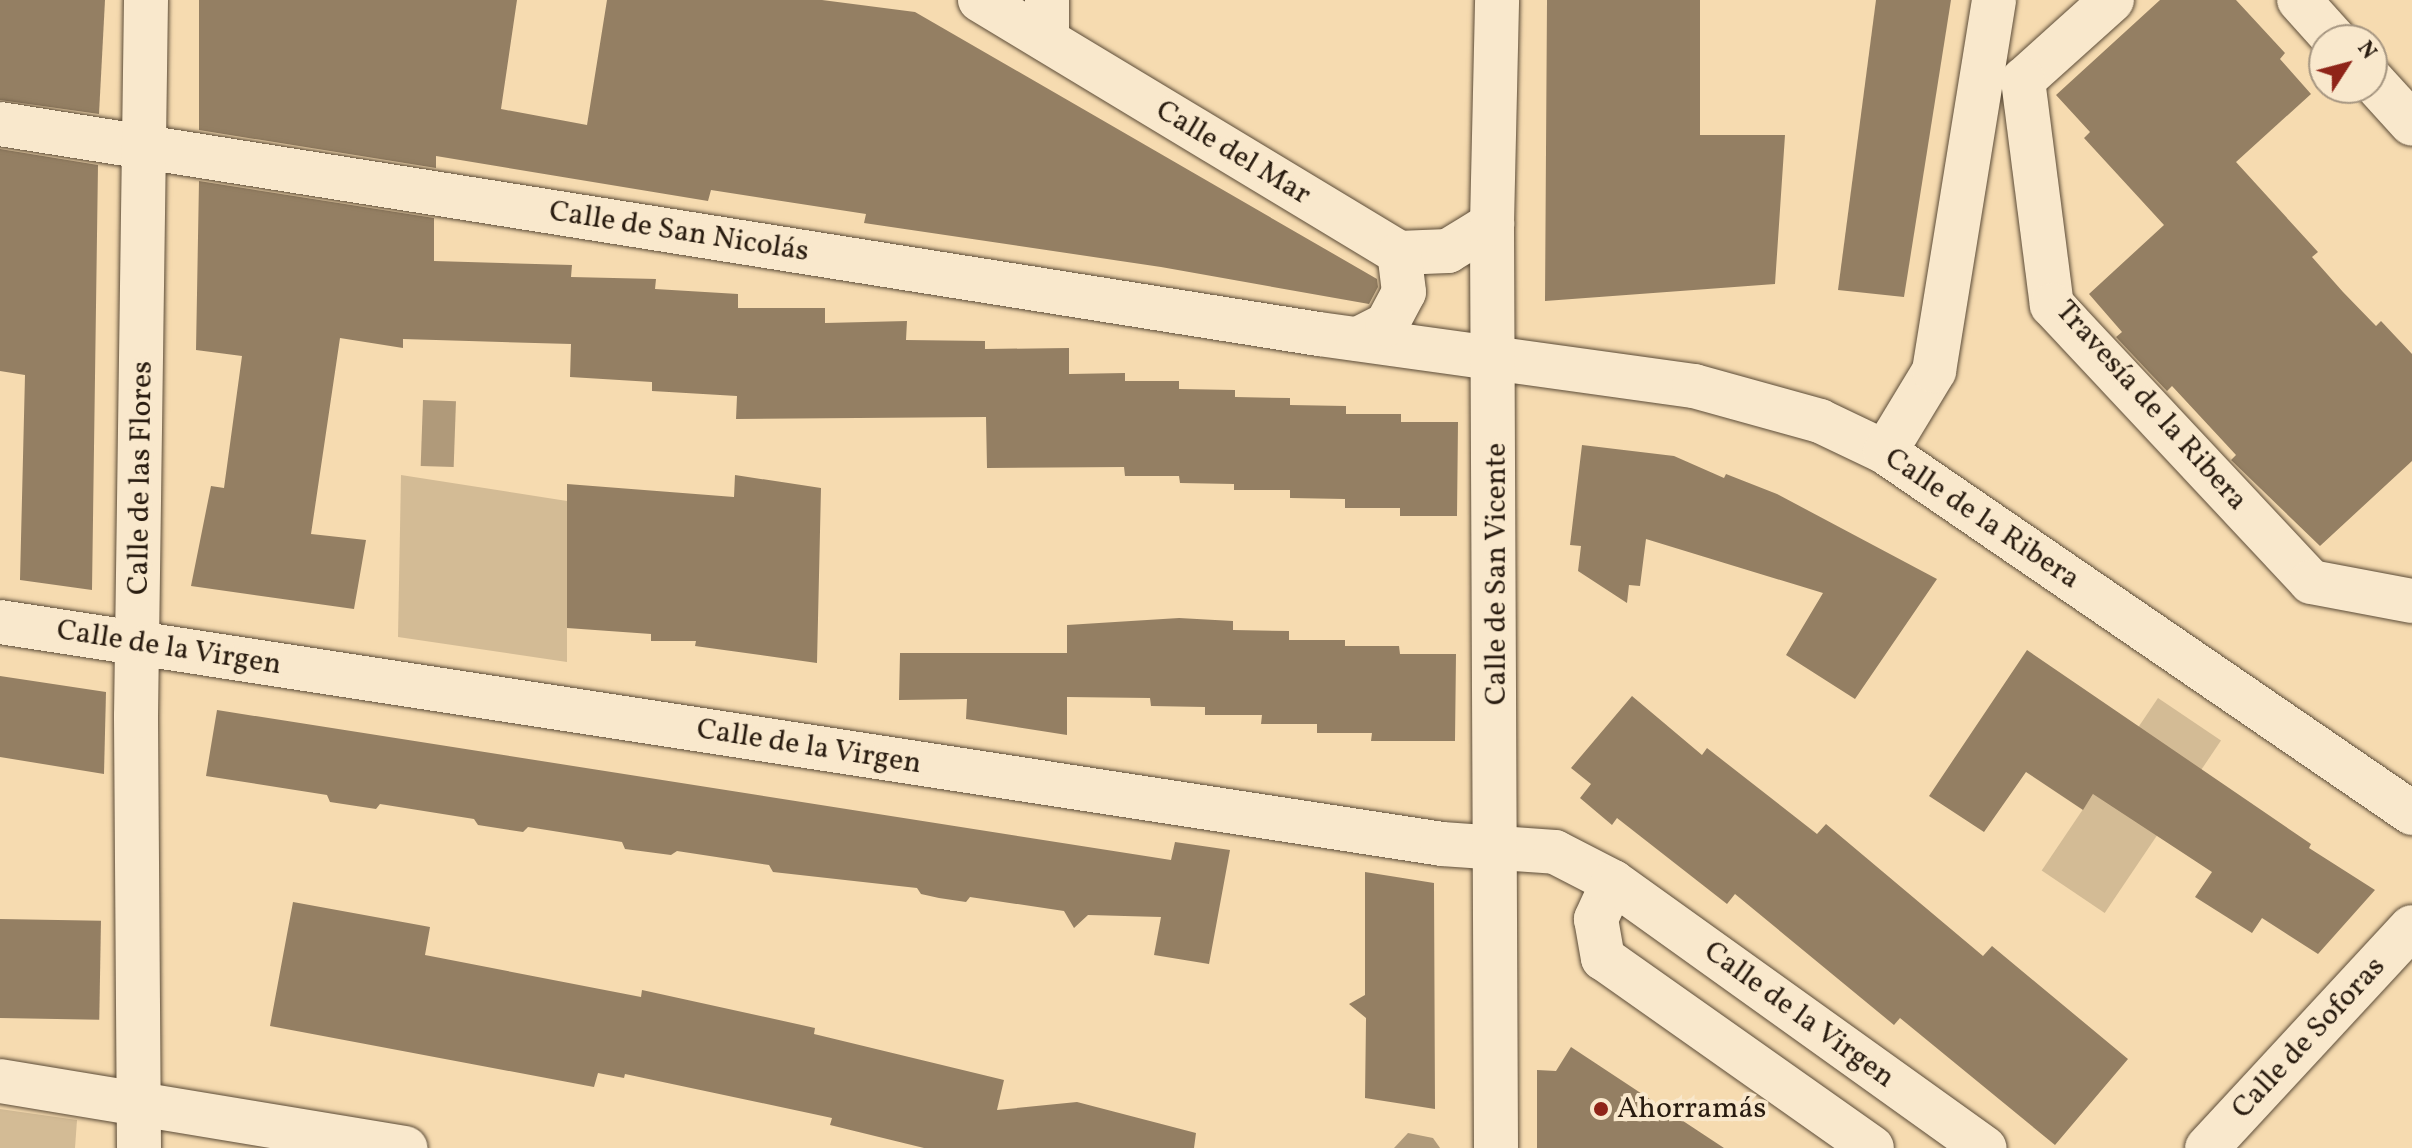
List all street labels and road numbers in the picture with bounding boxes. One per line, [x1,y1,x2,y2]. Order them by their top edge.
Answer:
street label: Calle del Mar [1149,93,1317,213]
street label: Calle de San Nicolás [547,194,811,270]
street label: Travesía de la Ribera [2047,294,2255,518]
street label: Calle de las Flores [121,361,161,595]
street label: Calle de la Ribera [1878,440,2086,598]
street label: Calle de San Vicente [1479,442,1515,706]
street label: Calle de la Virgen [54,612,284,684]
street label: Calle de la Virgen [694,711,924,783]
street label: Calle de la Virgen [1696,933,1902,1097]
street label: Calle de Soforas [2225,949,2393,1127]

